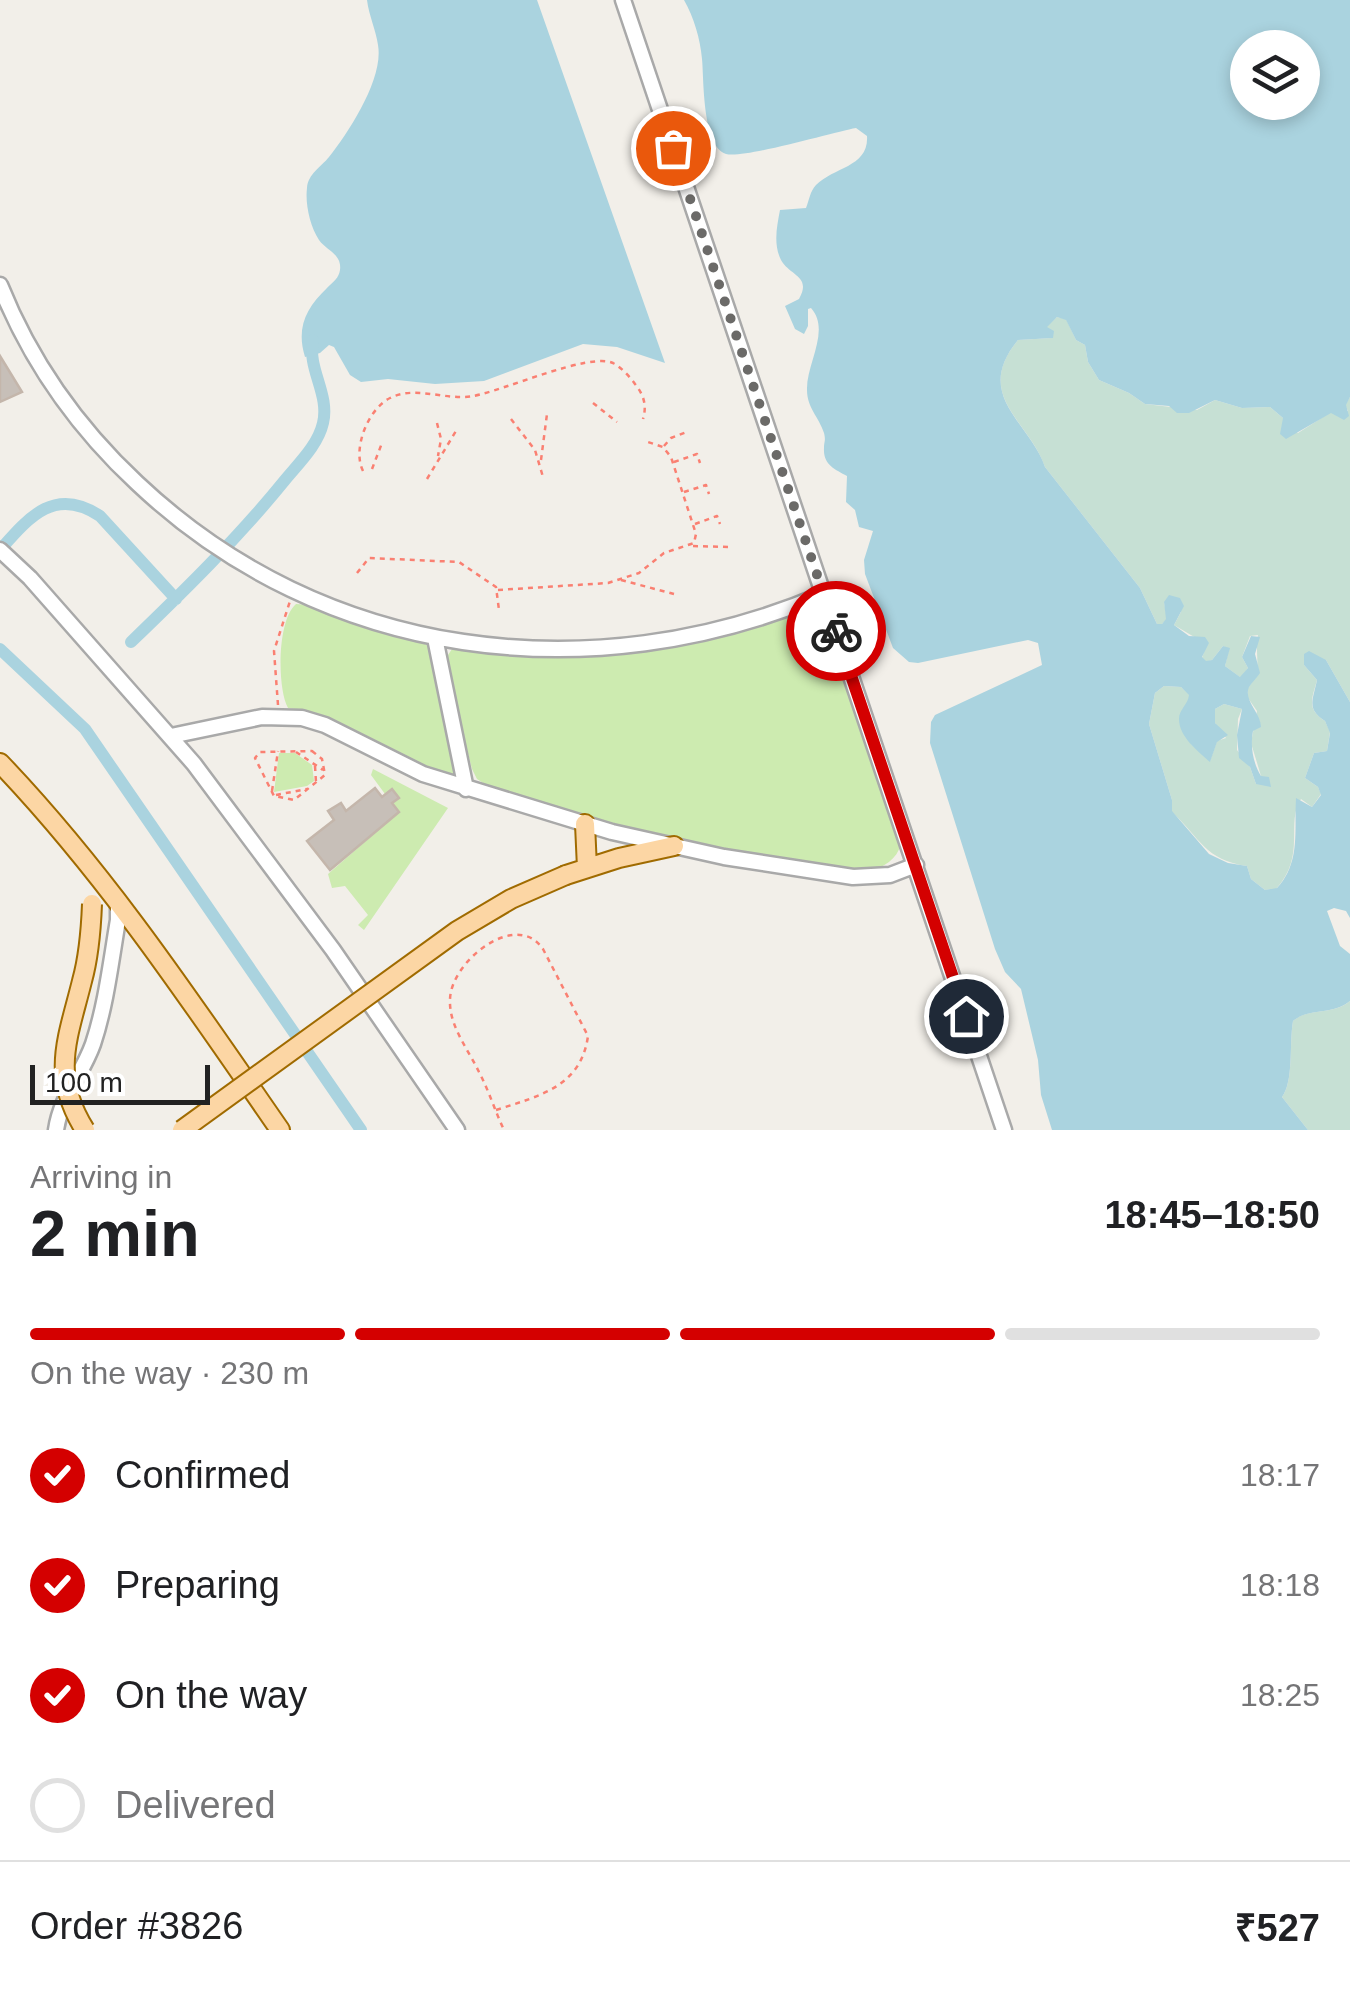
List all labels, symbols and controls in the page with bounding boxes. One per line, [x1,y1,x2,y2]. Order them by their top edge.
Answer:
map controls [1230,30,1320,120]
button: layers [1230,30,1320,120]
pin [631,106,716,191]
icon: bag [646,121,701,176]
courier [786,581,886,681]
icon: bike [809,604,864,659]
pin [924,974,1009,1059]
icon: home [939,989,994,1044]
scale bar [30,1060,210,1104]
text: 100 m [45,1067,123,1098]
text: Arriving in [30,1159,172,1195]
text: 18:45–18:50 [1104,1194,1320,1236]
text: 2 min [30,1197,200,1270]
text: On the way · 230 m [30,1355,309,1391]
icon: check [30,1448,85,1503]
text: Confirmed [115,1454,290,1496]
text: 18:17 [1240,1457,1320,1493]
icon: check [30,1558,85,1613]
text: Preparing [115,1564,280,1606]
text: 18:18 [1240,1567,1320,1603]
icon: check [30,1668,85,1723]
text: On the way [115,1674,307,1716]
text: 18:25 [1240,1677,1320,1713]
text: Delivered [115,1784,276,1826]
text: Order #3826 [30,1905,243,1947]
text: ₹527 [1235,1907,1320,1949]

